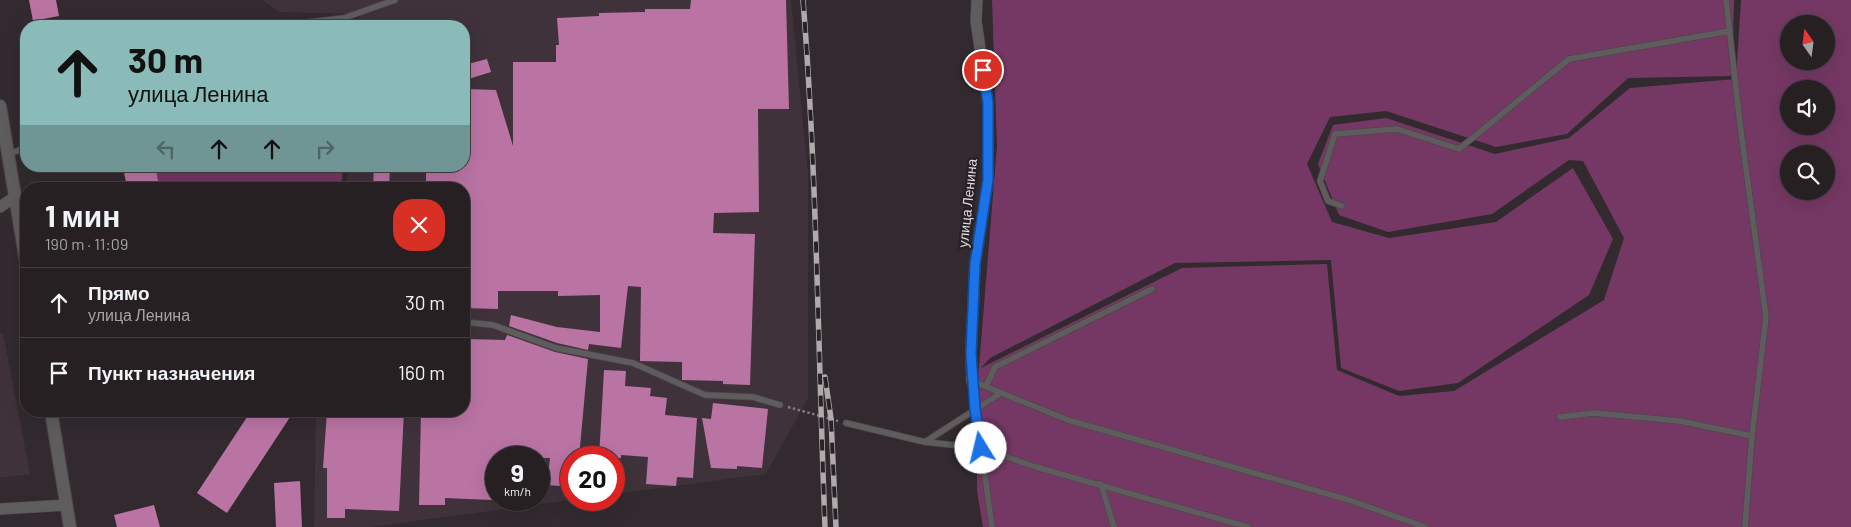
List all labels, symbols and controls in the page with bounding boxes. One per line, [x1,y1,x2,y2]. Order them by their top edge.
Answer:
north arrow [1780,15,1835,70]
map controls [1780,15,1835,200]
text: 30 m [128,38,203,80]
icon: ahead [45,40,110,105]
pin [962,49,1004,91]
icon: arrive [969,56,997,84]
text: улица Ленина [128,80,268,106]
button: sound [1780,80,1835,135]
icon: left [152,135,180,163]
icon: ahead [205,135,233,163]
icon: ahead [258,135,286,163]
icon: right [311,135,339,163]
button: search [1780,145,1835,200]
street label: улица Ленина [954,157,980,248]
text: 1 мин [45,197,120,233]
button: close [393,199,445,251]
text: 190 m · 11:09 [45,234,128,253]
text: Прямо [88,281,150,304]
icon: ahead [45,289,73,317]
text: 30 m [405,291,445,314]
text: улица Ленина [88,305,190,324]
icon: arrive [45,359,73,387]
text: Пункт назначения [88,361,255,384]
text: 160 m [398,361,445,384]
position arrow [954,421,1006,473]
speed limit sign: 20 [560,446,625,511]
text: 9 [511,457,524,487]
text: km/h [504,484,531,498]

